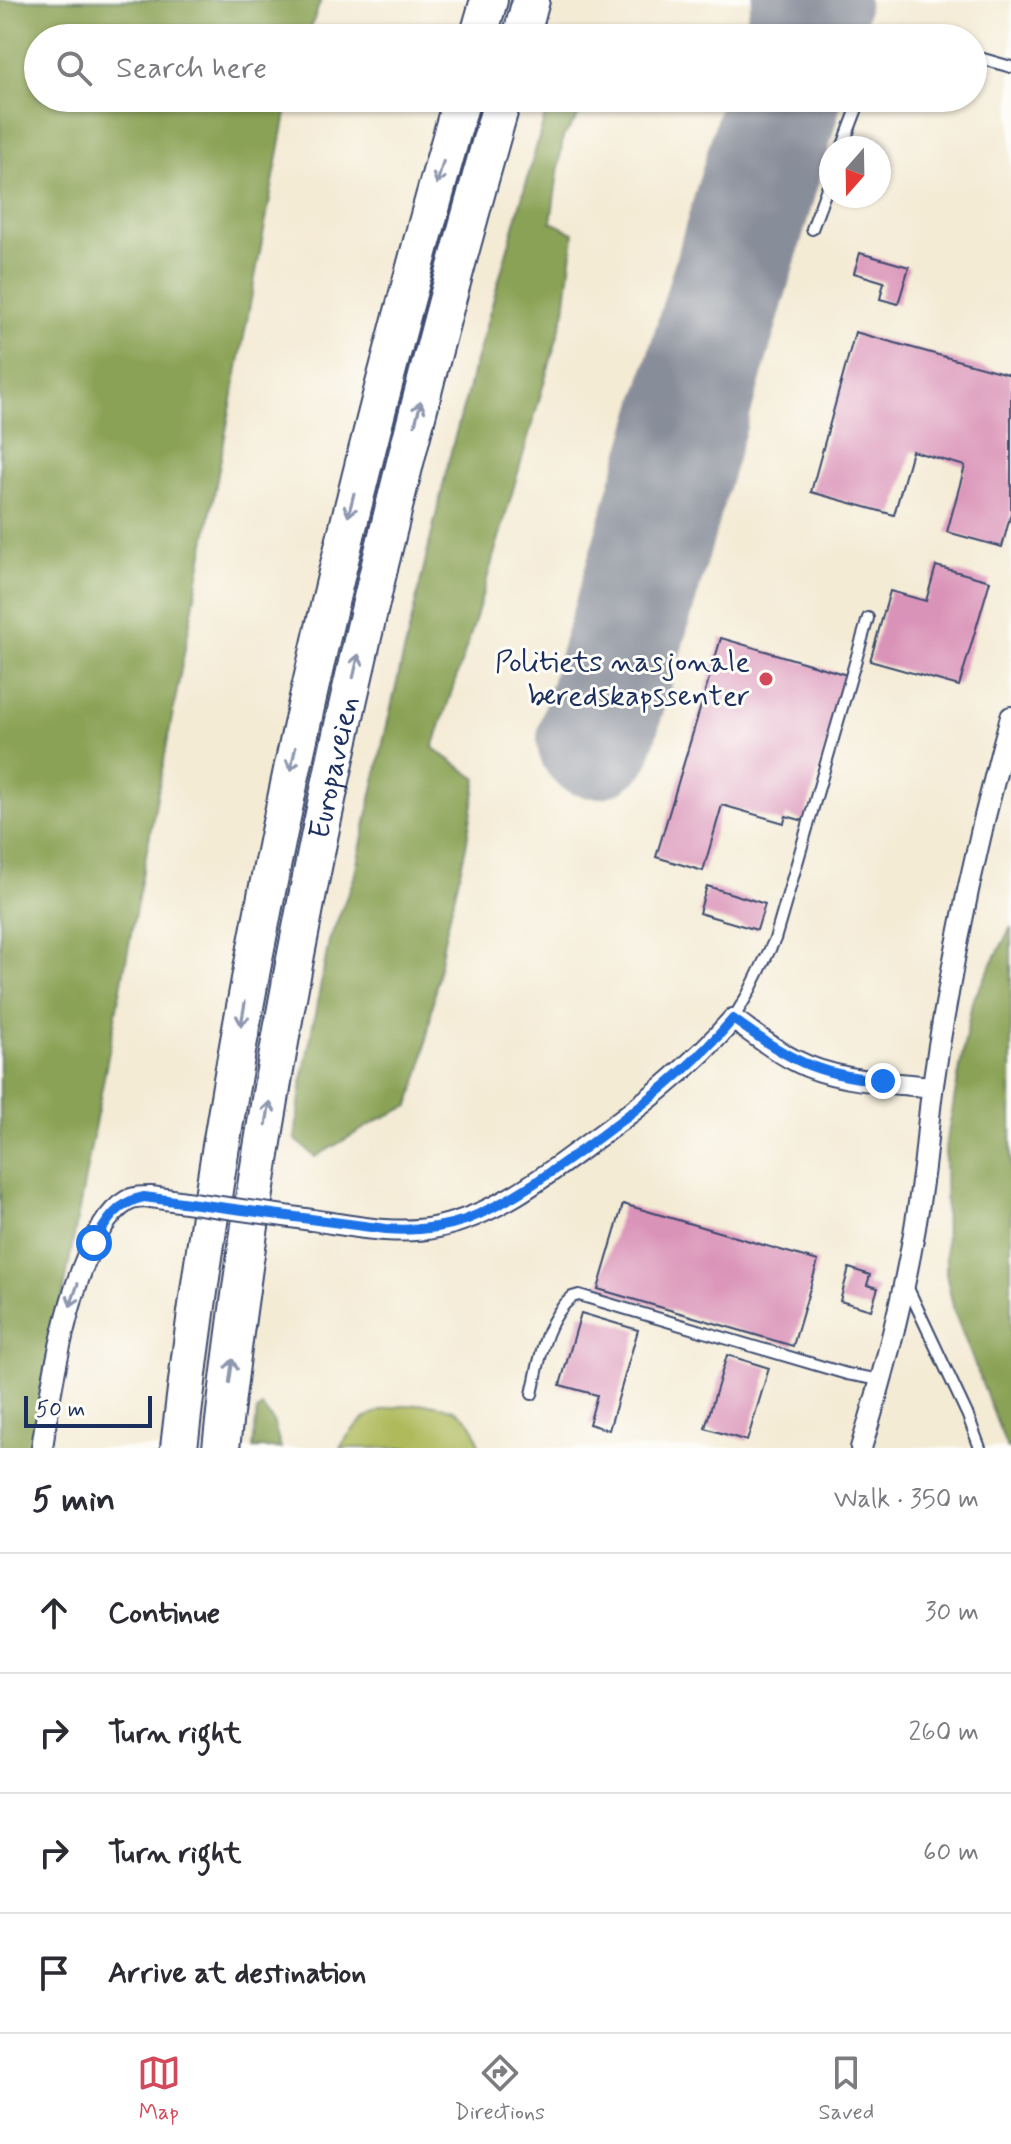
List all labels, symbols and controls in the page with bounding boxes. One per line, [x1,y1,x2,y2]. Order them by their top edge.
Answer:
search box [24,24,987,112]
icon: search [52,46,96,90]
text: Search here [116,49,267,88]
north arrow [819,136,891,208]
one-way arrow [432,160,447,186]
one-way arrow [411,401,426,427]
one-way arrow [343,492,358,518]
place label: Politiets nasjonale beredskapssenter [495,643,750,716]
one-way arrow [349,654,364,679]
marker: Politiets nasjonale beredskapssenter [757,670,775,688]
street label: Europaveien [300,693,368,842]
one-way arrow [285,745,300,771]
one-way arrow [235,1001,250,1026]
route end [865,1063,901,1099]
one-way arrow [261,1101,276,1127]
route start [76,1225,112,1261]
one-way arrow [66,1282,81,1307]
one-way arrow [224,1359,239,1384]
scale bar [24,1392,152,1428]
text: 50 m [36,1396,85,1424]
text: 5 min [32,1478,115,1523]
text: Walk · 350 m [834,1483,979,1517]
icon: ahead [32,1591,76,1635]
text: Continue [108,1594,220,1633]
text: 30 m [925,1596,979,1630]
icon: right [32,1711,76,1755]
text: Turn right [108,1714,241,1753]
text: 260 m [909,1716,979,1750]
icon: right [32,1831,76,1875]
text: Turn right [108,1834,241,1873]
text: 60 m [923,1836,979,1870]
icon: arrive [32,1951,76,1995]
text: Arrive at destination [108,1954,366,1993]
tab: Map [137,2051,181,2127]
tab: Directions [454,2051,545,2127]
tab: Saved [819,2051,874,2127]

